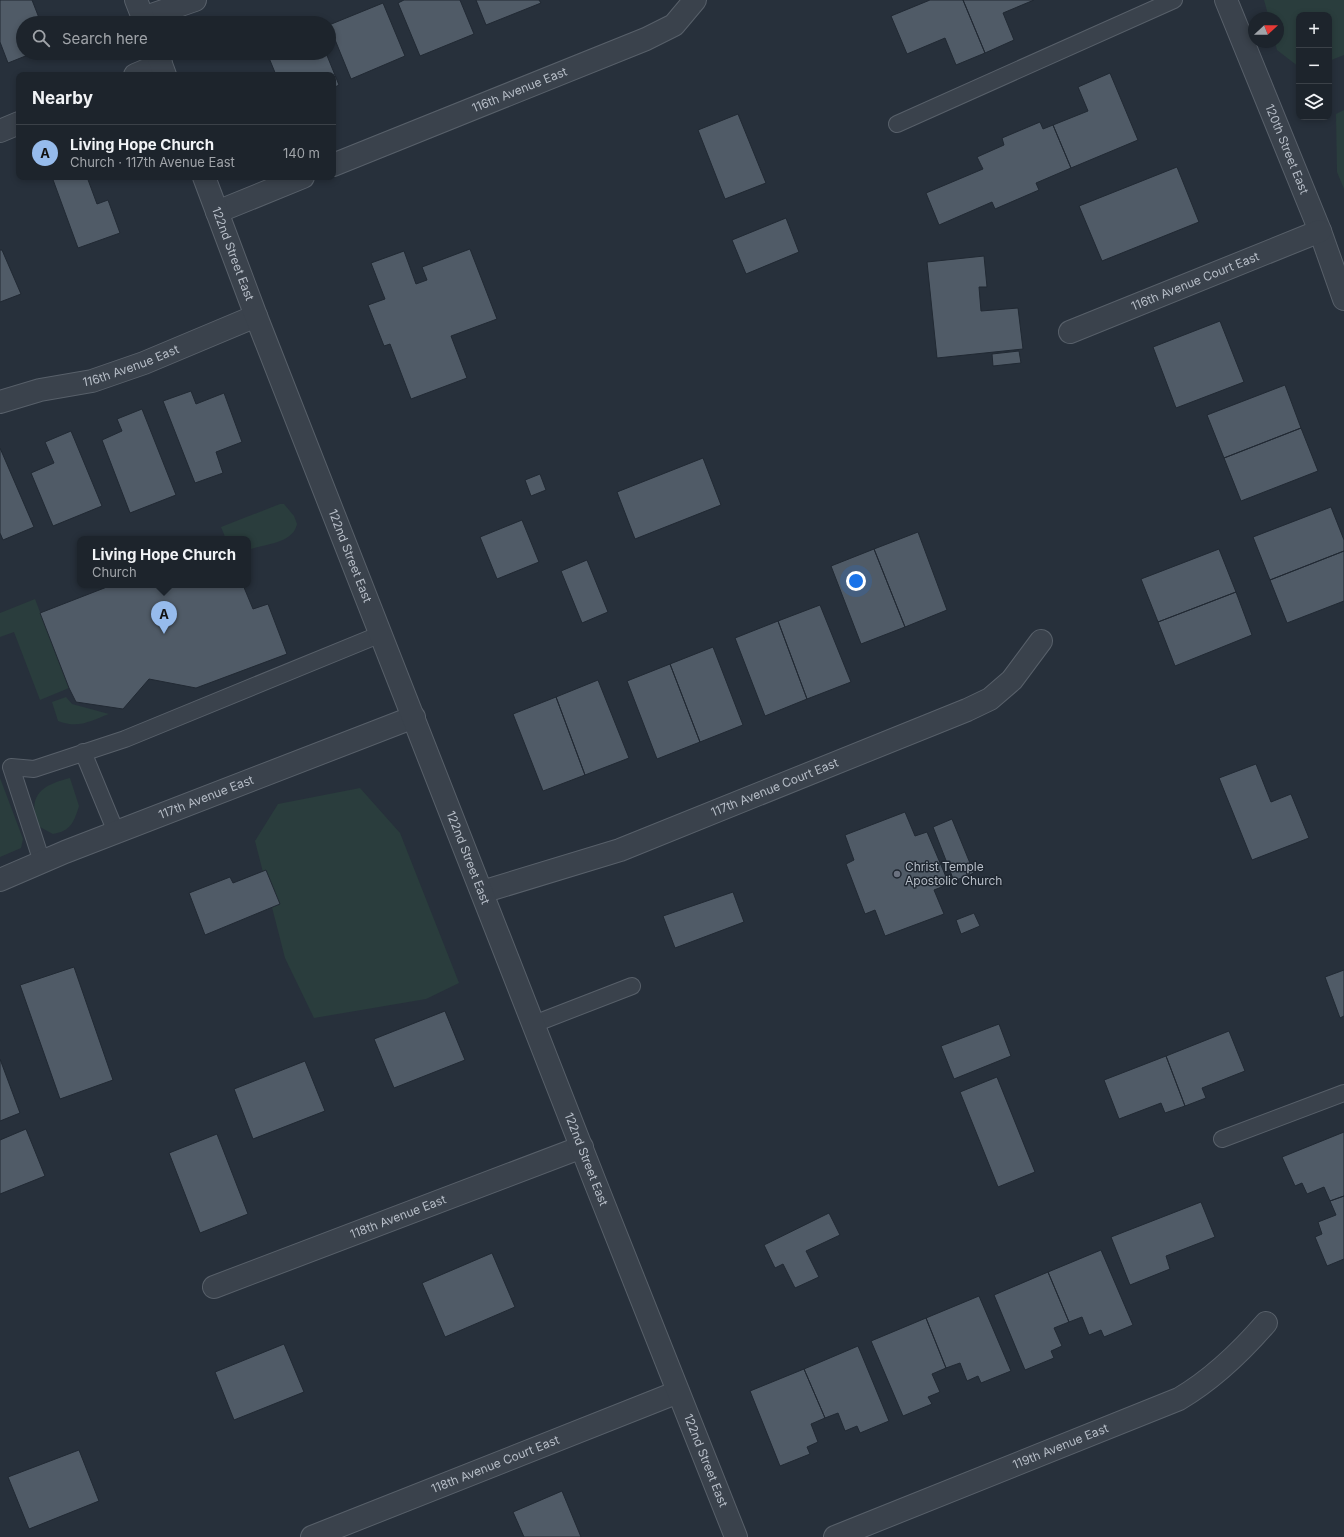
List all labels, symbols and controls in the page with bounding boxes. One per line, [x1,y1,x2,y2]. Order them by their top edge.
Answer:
north arrow [1248,12,1284,48]
map controls [1296,12,1332,120]
button: + [1296,12,1332,48]
search box [16,16,336,60]
icon: search [30,27,52,49]
text: Search here [62,29,148,48]
button: − [1296,48,1332,84]
street label: 116th Avenue East [469,64,569,115]
button: layers [1296,84,1332,120]
text: Nearby [32,88,93,108]
street label: 120th Street East [1262,102,1312,196]
text: Living Hope Church [70,135,214,154]
text: A [40,145,50,161]
text: 140 m [283,145,320,161]
text: Church · 117th Avenue East [70,154,235,170]
street label: 122nd Street East [209,205,258,303]
street label: 116th Avenue Court East [1129,248,1261,314]
street label: 116th Avenue East [82,341,181,389]
street label: 122nd Street East [325,507,375,605]
popup [77,536,251,588]
text: Living Hope Church [92,545,236,564]
text: Church [92,564,137,580]
your location [846,571,866,591]
pin: A [151,601,177,634]
street label: 117th Avenue Court East [709,755,840,820]
street label: 117th Avenue East [156,772,256,822]
street label: 122nd Street East [443,809,494,906]
place label: Christ Temple Apostolic Church [905,859,1002,888]
marker: Christ Temple Apostolic Church [892,869,902,879]
street label: 122nd Street East [562,1110,612,1208]
street label: 118th Avenue East [348,1191,448,1242]
street label: 122nd Street East [681,1412,731,1509]
street label: 119th Avenue East [1010,1420,1110,1472]
street label: 118th Avenue Court East [429,1432,561,1496]

